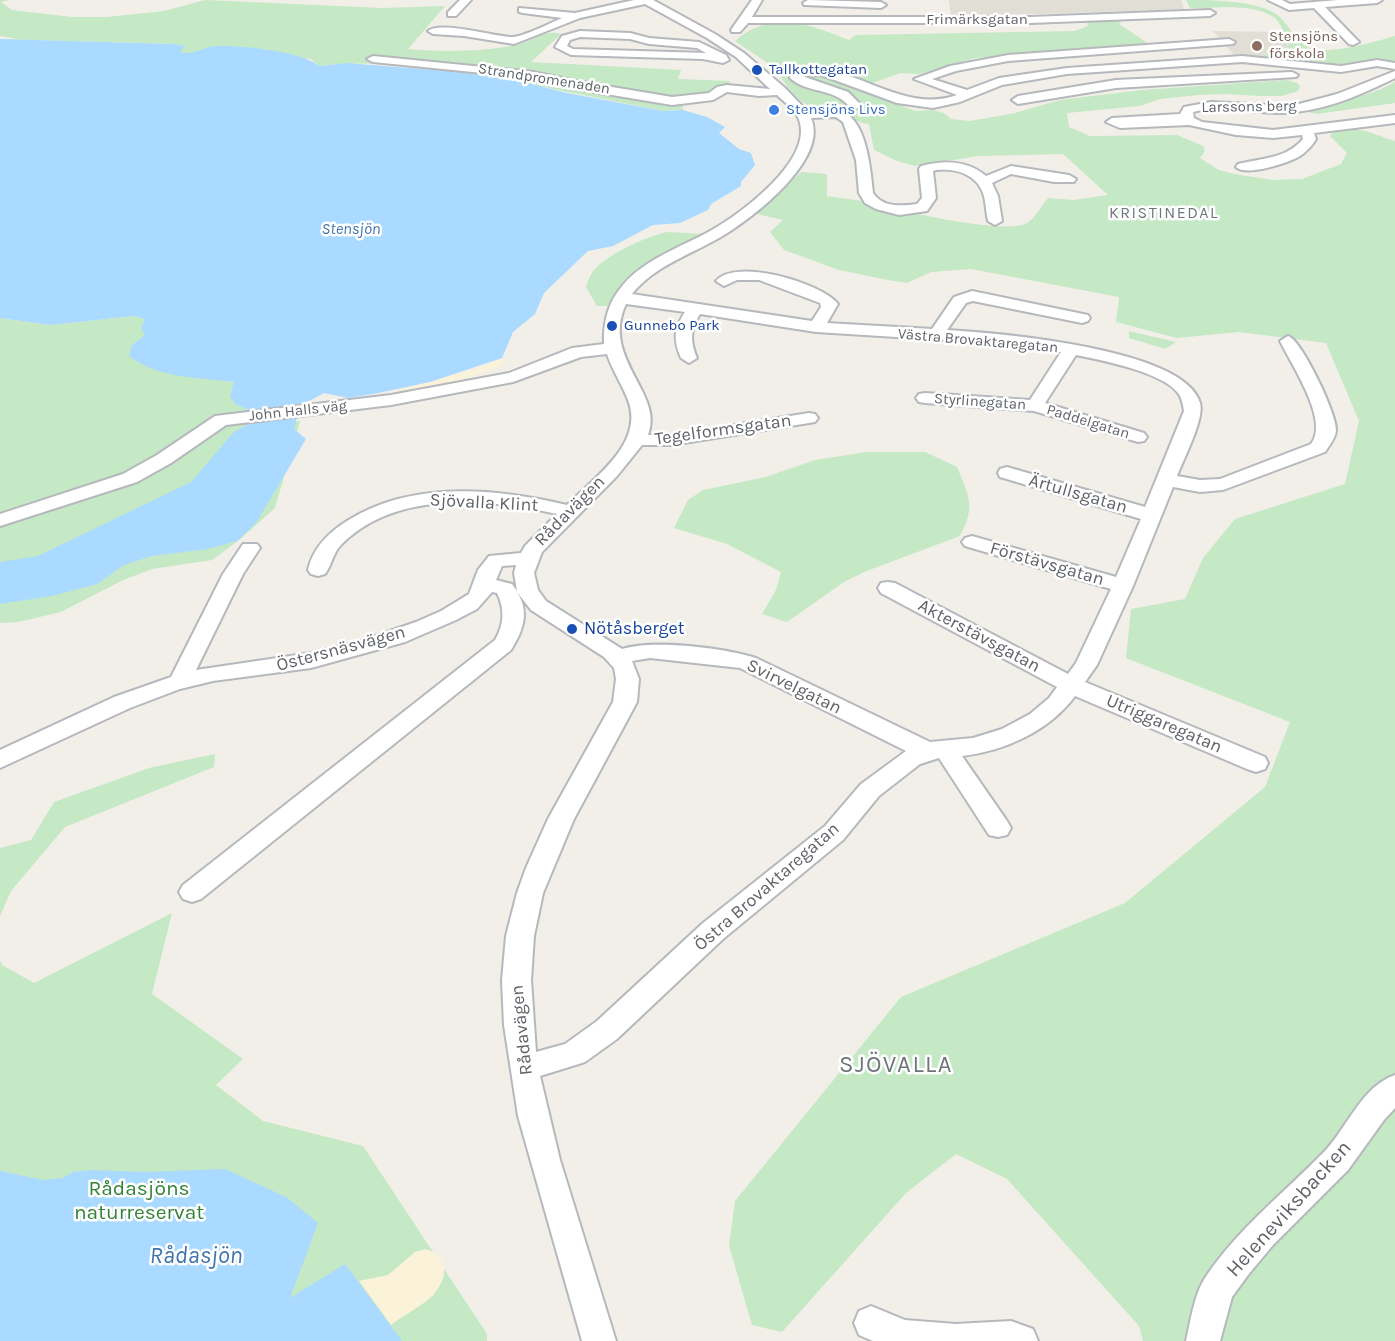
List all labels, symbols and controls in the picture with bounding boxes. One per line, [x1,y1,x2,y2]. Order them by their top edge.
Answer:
street label: Frimärksgatan [926,11,1028,29]
place label: Stensjöns förskola [1269,28,1338,63]
marker: Stensjöns förskola [1250,39,1264,53]
street label: Strandpromenaden [477,60,611,98]
place label: Tallkottegatan [769,61,867,79]
marker: Tallkottegatan [750,63,764,77]
street label: Larssons berg [1201,97,1297,117]
place label: Stensjöns Livs [786,101,886,119]
marker: Stensjöns Livs [767,103,781,117]
district label: KRISTINEDAL [1109,203,1219,223]
water label: Stensjön [322,219,380,239]
place label: Gunnebo Park [624,317,720,335]
marker: Gunnebo Park [605,319,619,333]
street label: Västra Brovaktaregatan [897,325,1059,357]
street label: Styrlinegatan [933,390,1027,414]
street label: John Halls väg [248,397,348,425]
street label: Paddelgatan [1044,401,1132,443]
street label: Tegelformsgatan [653,410,793,450]
street label: Ärtullsgatan [1026,470,1130,518]
street label: Rådavägen [530,471,610,551]
street label: Sjövalla Klint [429,489,539,517]
street label: Förstävsgatan [988,537,1106,591]
street label: Akterstävsgatan [914,595,1044,677]
place label: Nötåsberget [584,618,685,640]
street label: Östersnäsvägen [274,621,408,677]
marker: Nötåsberget [565,622,579,636]
street label: Svirvelgatan [743,655,845,719]
street label: Utriggaregatan [1103,690,1225,758]
street label: Östra Brovaktaregatan [690,818,844,956]
street label: Rådavägen [507,984,537,1076]
district label: SJÖVALLA [839,1051,953,1079]
street label: Heleneviksbacken [1221,1136,1357,1282]
park label: Rådasjöns naturreservat [74,1176,204,1226]
water label: Rådasjön [149,1242,243,1270]

